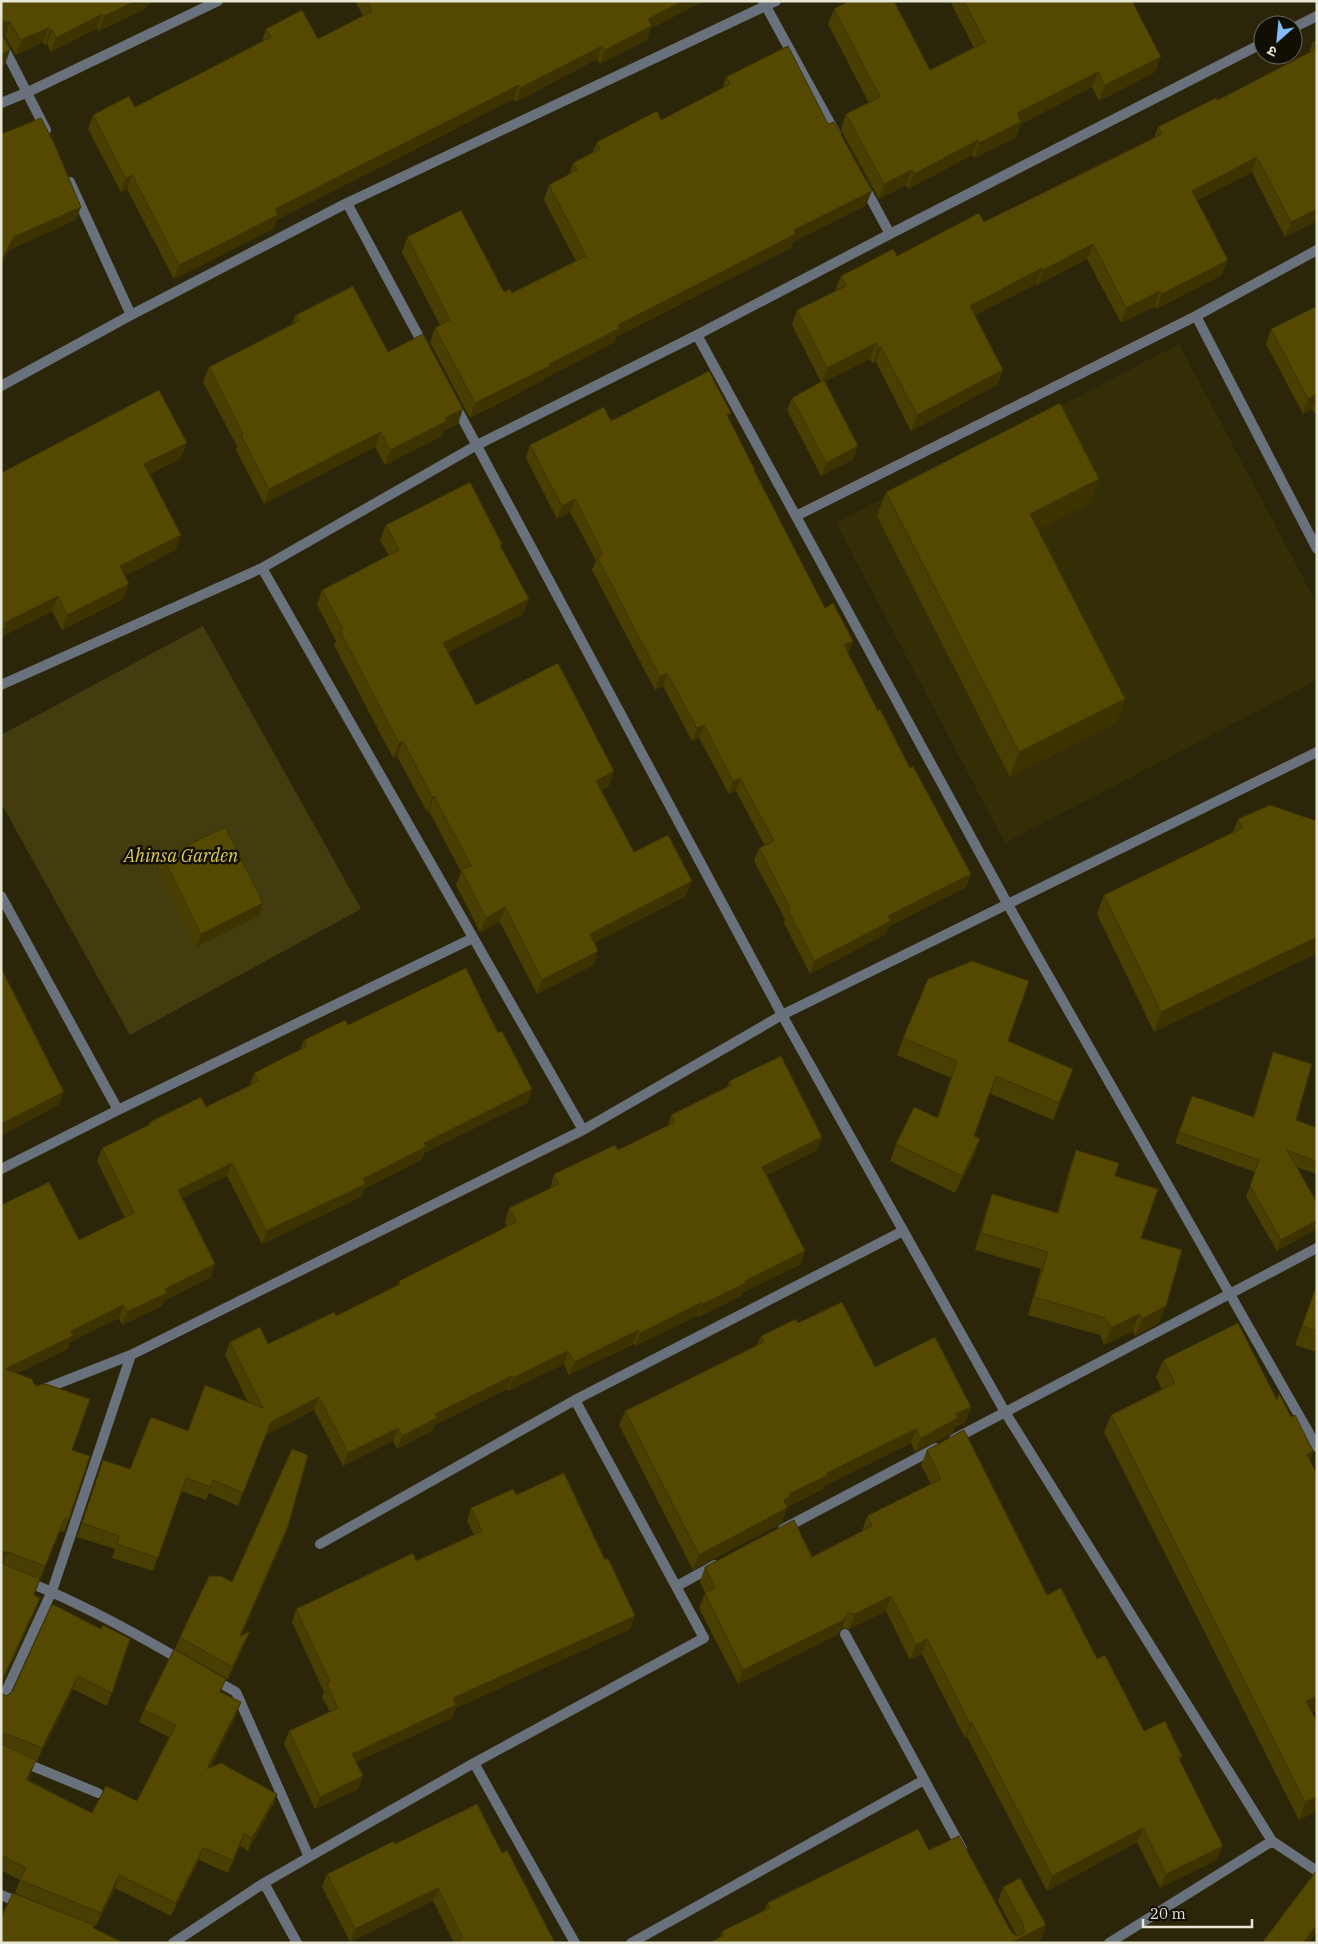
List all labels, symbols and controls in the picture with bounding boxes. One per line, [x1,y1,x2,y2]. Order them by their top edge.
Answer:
north arrow [1253,15,1303,65]
text: उ [1264,41,1280,61]
park label: Ahinsa Garden [123,844,239,867]
scale bar [1143,1896,1252,1928]
text: 20 m [1150,1904,1186,1923]

